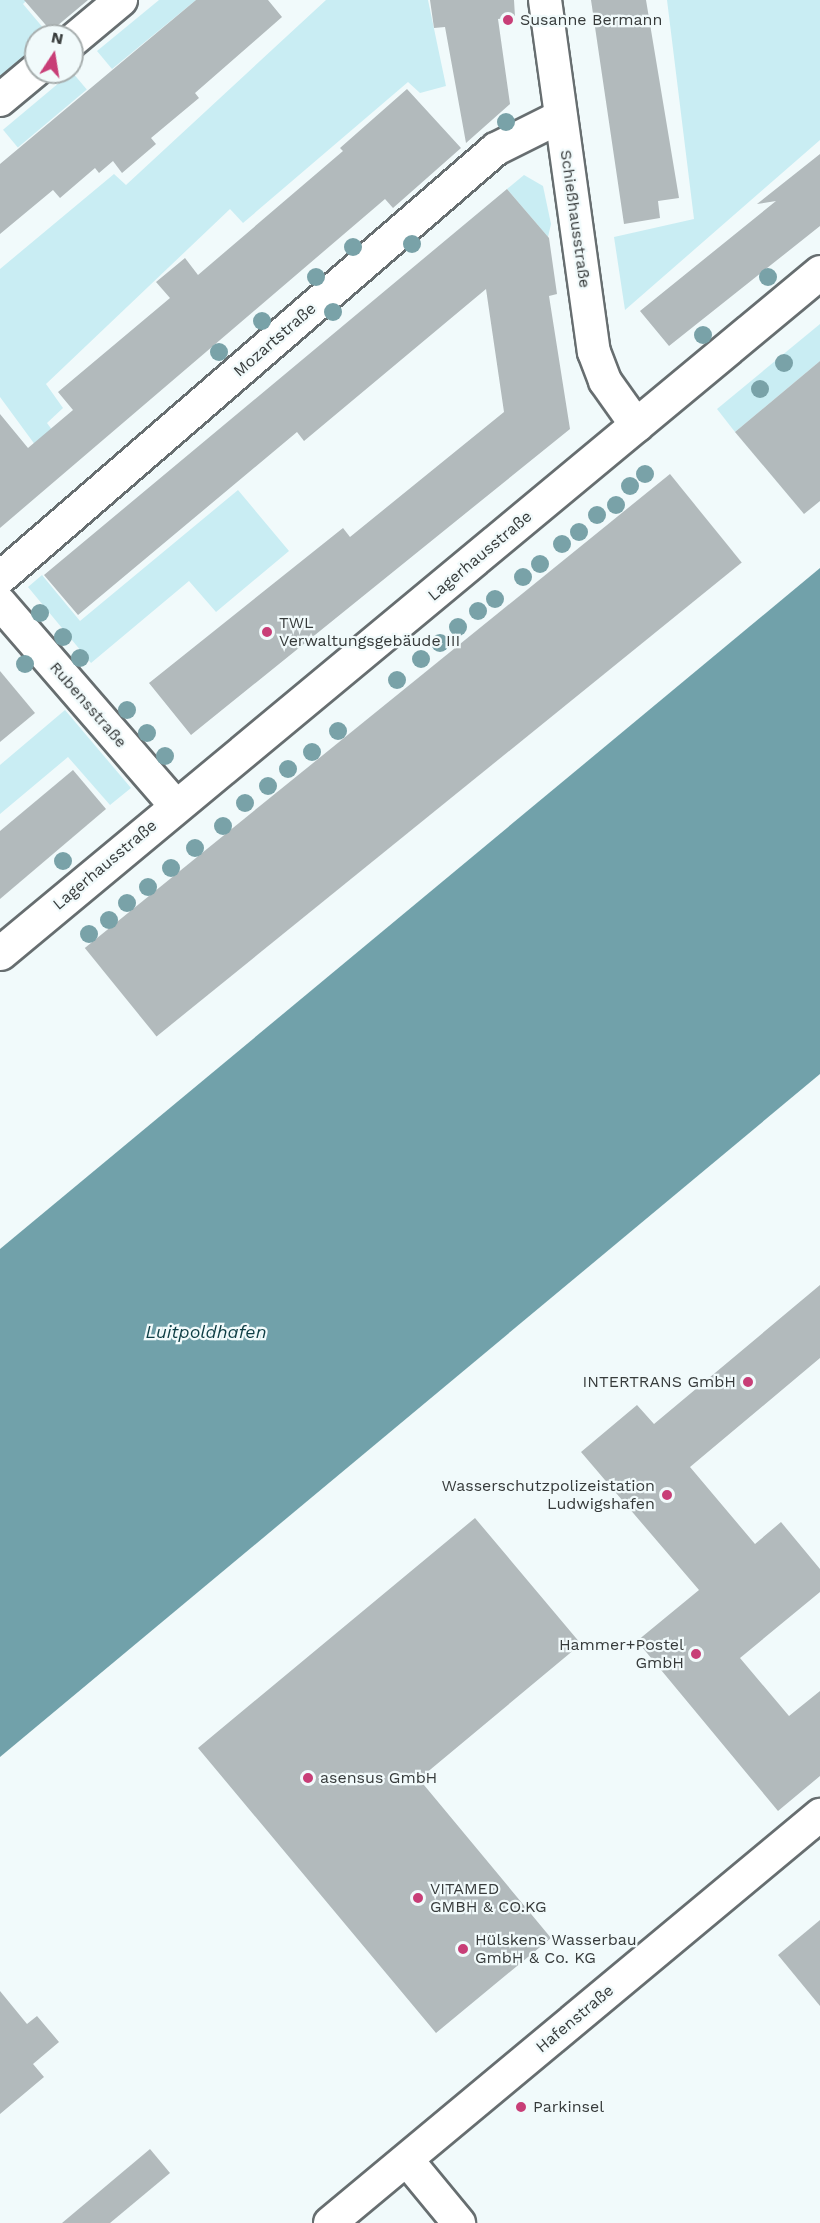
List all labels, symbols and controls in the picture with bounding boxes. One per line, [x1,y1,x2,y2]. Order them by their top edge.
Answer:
place label: Susanne Bermann [520,10,662,30]
marker: Susanne Bermann [501,13,515,27]
north arrow [24,24,84,84]
text: N [50,27,65,48]
street label: Schießhausstraße [556,149,594,289]
street label: Mozartstraße [230,299,320,381]
street label: Lagerhausstraße [424,507,536,605]
place label: TWL Verwaltungsgebäude III [279,613,460,651]
marker: TWL Verwaltungsgebäude III [260,625,274,639]
street label: Rubensstraße [45,658,131,752]
street label: Lagerhausstraße [49,816,161,914]
water label: Luitpoldhafen [146,1321,266,1343]
place label: INTERTRANS GmbH [583,1372,736,1392]
marker: INTERTRANS GmbH [741,1375,755,1389]
place label: Wasserschutzpolizeistation Ludwigshafen [441,1476,655,1514]
marker: Wasserschutzpolizeistation Ludwigshafen [660,1488,674,1502]
place label: Hammer+Postel GmbH [559,1635,684,1673]
marker: Hammer+Postel GmbH [689,1647,703,1661]
place label: asensus GmbH [320,1768,437,1788]
marker: asensus GmbH [301,1771,315,1785]
place label: VITAMED GMBH & CO.KG [430,1879,547,1917]
marker: VITAMED GMBH & CO.KG [411,1891,425,1905]
place label: Hülskens Wasserbau GmbH & Co. KG [475,1930,637,1968]
marker: Hülskens Wasserbau GmbH & Co. KG [456,1942,470,1956]
street label: Hafenstraße [532,1981,618,2057]
place label: Parkinsel [533,2097,604,2117]
marker: Parkinsel [514,2100,528,2114]

